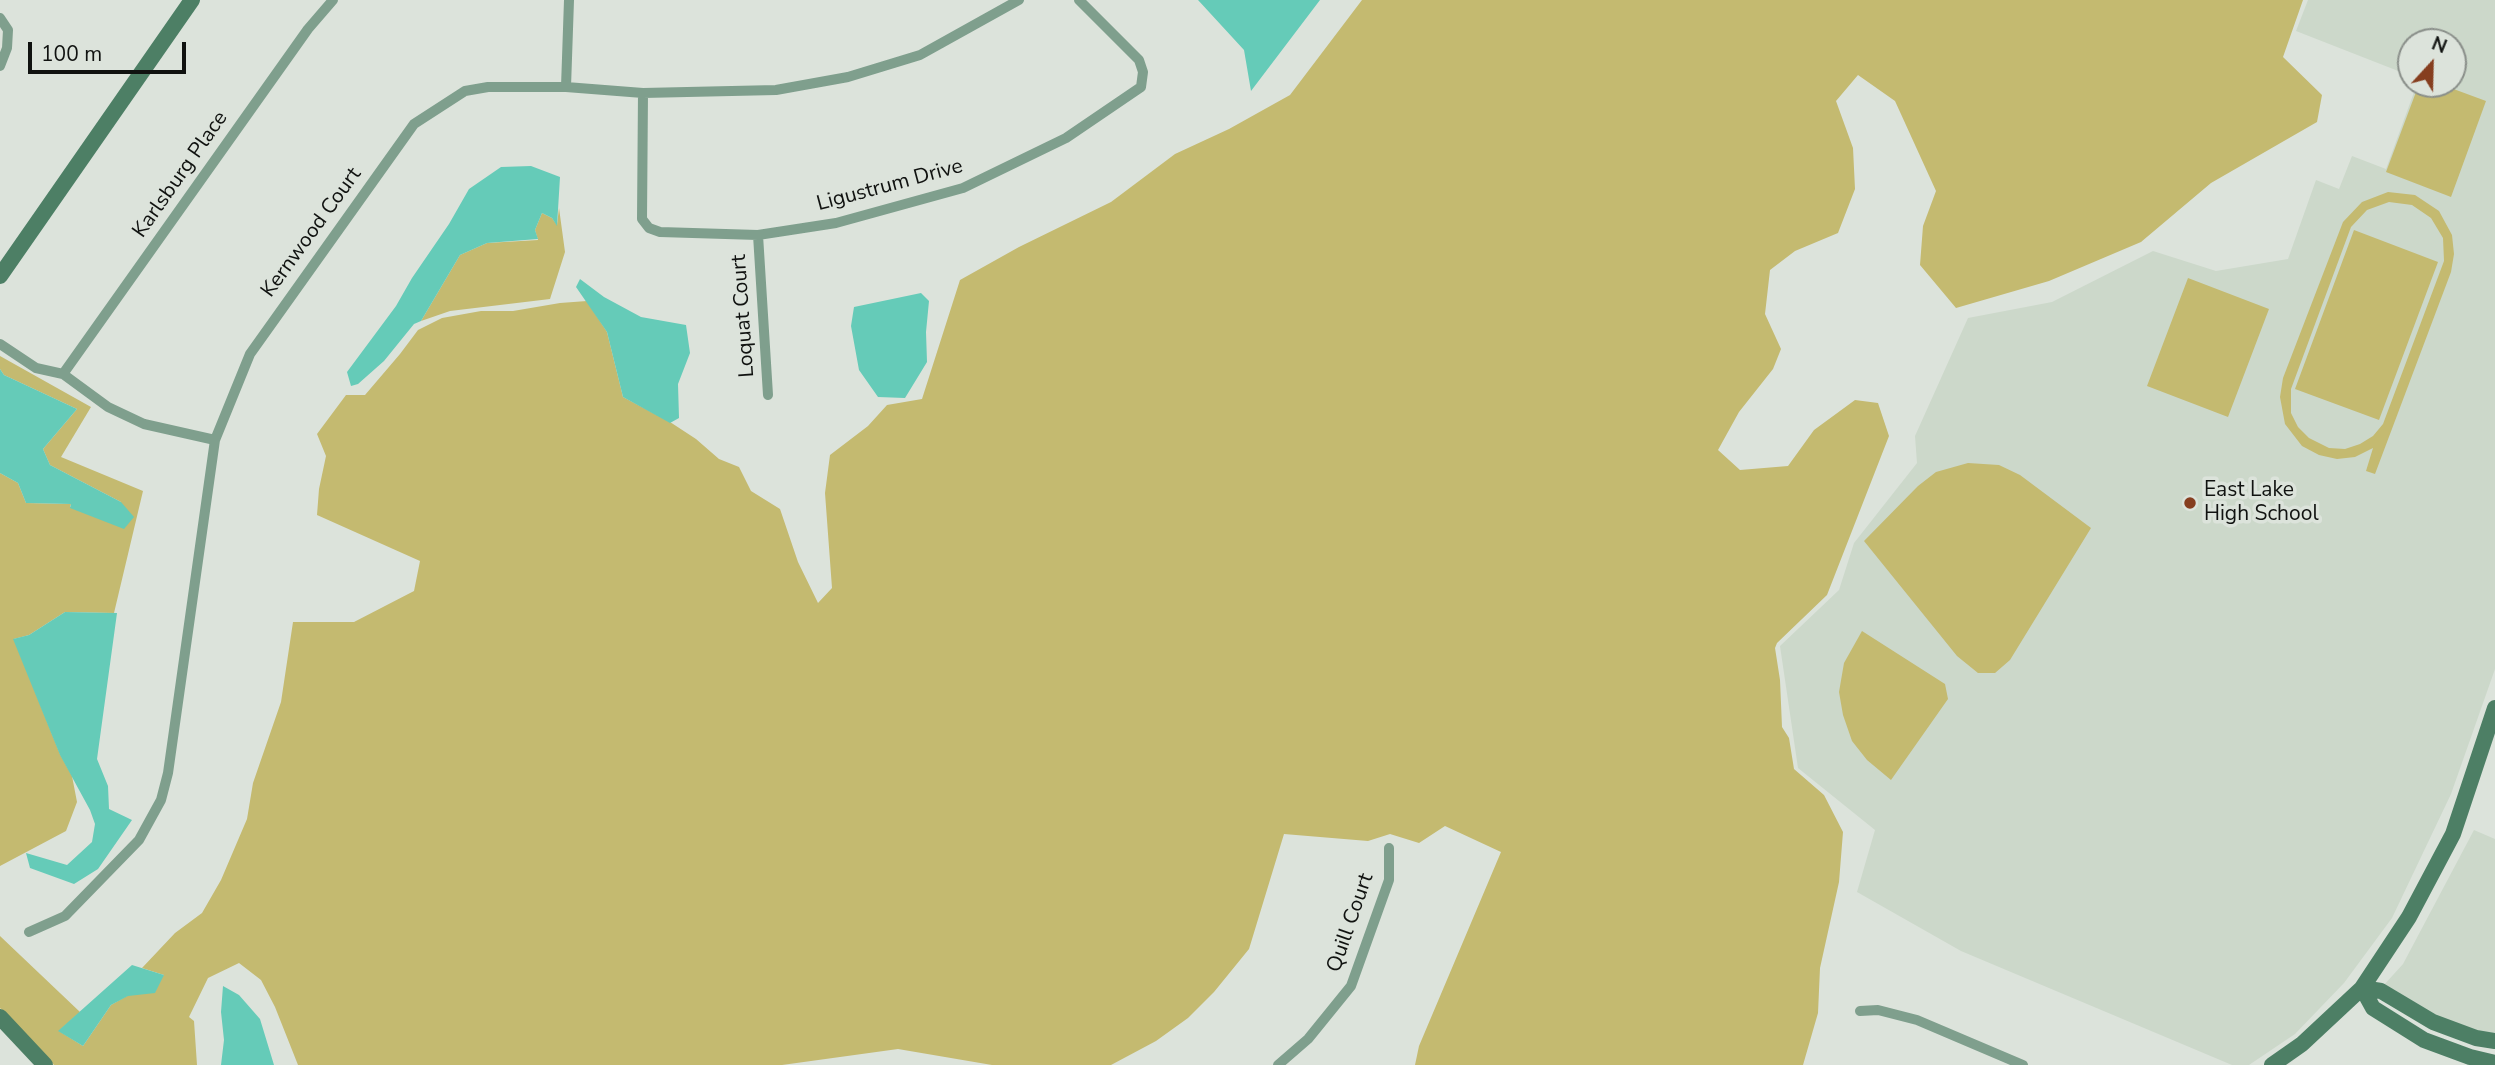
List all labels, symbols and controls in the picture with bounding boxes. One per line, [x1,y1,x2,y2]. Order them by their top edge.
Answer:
scale bar [32,28,189,72]
north arrow [2397,28,2467,98]
text: N [2428,31,2451,60]
text: 100 m [41,40,102,68]
street label: Karlsburg Place [128,107,234,243]
street label: Ligustrum Drive [814,154,966,218]
street label: Kernwood Court [256,163,368,303]
street label: Loquat Court [727,254,761,378]
place label: East Lake High School [2204,478,2319,528]
marker: East Lake High School [2182,495,2198,511]
street label: Quill Court [1322,870,1380,976]

